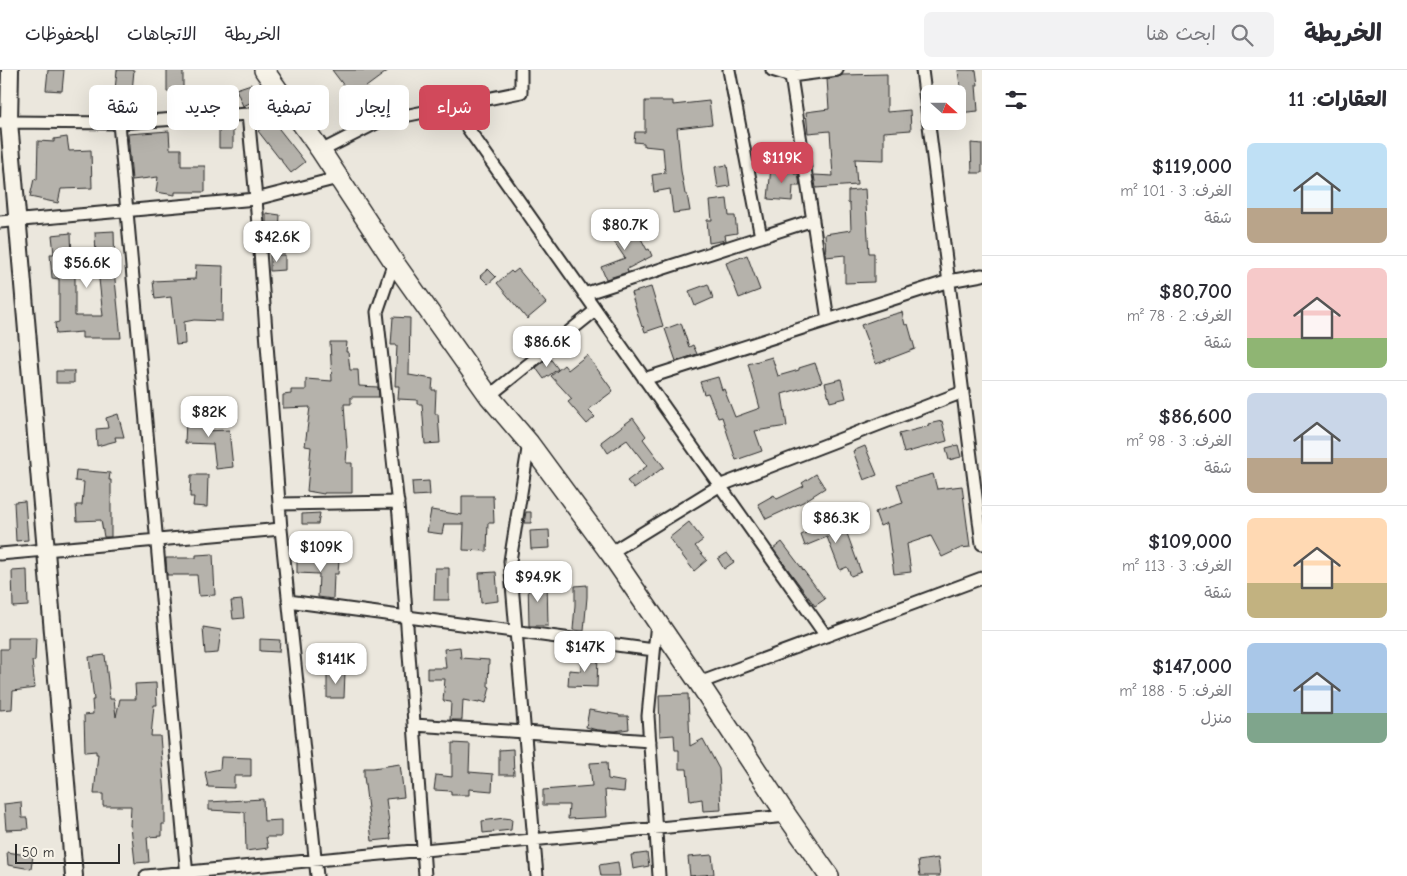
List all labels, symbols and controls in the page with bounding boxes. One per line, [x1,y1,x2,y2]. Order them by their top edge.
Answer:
search box [924,12,1274,57]
text: الخريطة [1304,19,1382,47]
icon: search [1228,21,1256,49]
text: ابحث هنا [1146,23,1216,45]
text: المحفوظات [25,24,99,45]
text: الاتجاهات [127,24,197,45]
text: الخريطة [225,24,281,45]
chip: شقة [89,85,157,130]
chip: جديد [167,85,239,130]
chip: تصفية [249,85,329,130]
chip: إيجار [339,85,409,130]
chip: شراء [419,85,490,130]
north arrow [921,85,966,130]
map controls [921,85,966,130]
icon: filters [1002,86,1030,114]
text: العقارات: 11 [1288,87,1387,111]
pin: $119K [747,142,817,184]
text: $119K [762,149,802,167]
text: $119,000 [1152,154,1232,178]
icon: home [1287,163,1347,223]
text: الغرف: 3 · 101 m² [1120,182,1232,200]
pin: $80.7K [584,208,666,251]
text: شقة [1204,209,1232,227]
text: $80.7K [602,216,648,234]
pin: $42.6K [236,220,318,263]
text: $42.6K [254,228,300,246]
pin: $56.6K [46,246,128,289]
text: $56.6K [64,254,110,272]
text: $80,700 [1159,279,1232,303]
icon: home [1287,288,1347,348]
text: الغرف: 2 · 78 m² [1127,307,1232,325]
pin: $86.6K [506,326,588,368]
text: $86.6K [524,333,570,351]
text: شقة [1204,334,1232,352]
pin: $82K [179,396,239,438]
text: $82K [192,403,226,421]
text: $86,600 [1159,404,1232,428]
icon: home [1287,413,1347,473]
text: الغرف: 3 · 98 m² [1126,432,1232,450]
text: شقة [1204,459,1232,477]
pin: $86.3K [795,502,877,544]
text: $86.3K [813,509,859,527]
text: $109,000 [1148,529,1232,553]
pin: $109K [286,530,356,573]
text: $109K [300,538,342,556]
icon: home [1287,538,1347,598]
text: الغرف: 3 · 113 m² [1122,557,1232,575]
pin: $94.9K [497,560,579,603]
text: $94.9K [515,568,561,586]
text: شقة [1204,584,1232,602]
pin: $147K [550,630,620,673]
text: $147K [565,638,605,656]
pin: $141K [301,642,371,685]
text: $141K [317,650,355,668]
text: $147,000 [1152,654,1232,678]
icon: home [1287,663,1347,723]
text: الغرف: 5 · 188 m² [1119,682,1232,700]
text: منزل [1200,709,1232,727]
scale bar [15,841,120,864]
text: 50 m [22,844,54,861]

